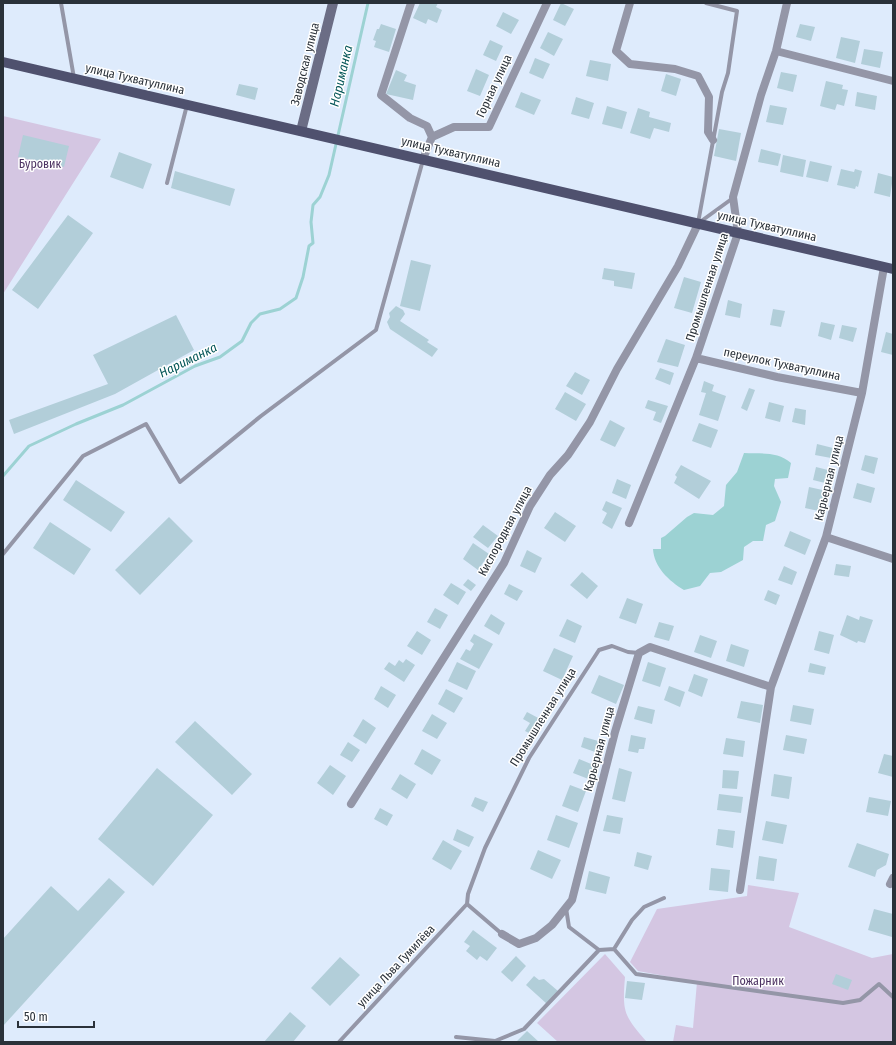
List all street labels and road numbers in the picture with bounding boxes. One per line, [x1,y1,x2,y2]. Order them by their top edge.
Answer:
street label: Заводская улица [288,21,322,107]
street label: Горная улица [473,52,515,120]
street label: улица Тухватуллина [84,61,186,97]
street label: улица Тухватуллина [400,134,502,170]
street label: улица Тухватуллина [716,208,818,244]
street label: Промышленная улица [683,231,731,343]
street label: переулок Тухватуллина [722,345,842,383]
street label: Карьерная улица [812,434,846,522]
street label: Кислородная улица [475,483,535,579]
street label: Промышленная улица [507,665,579,769]
street label: Карьерная улица [581,705,617,793]
street label: улица Льва Гумилёва [354,922,438,1010]

